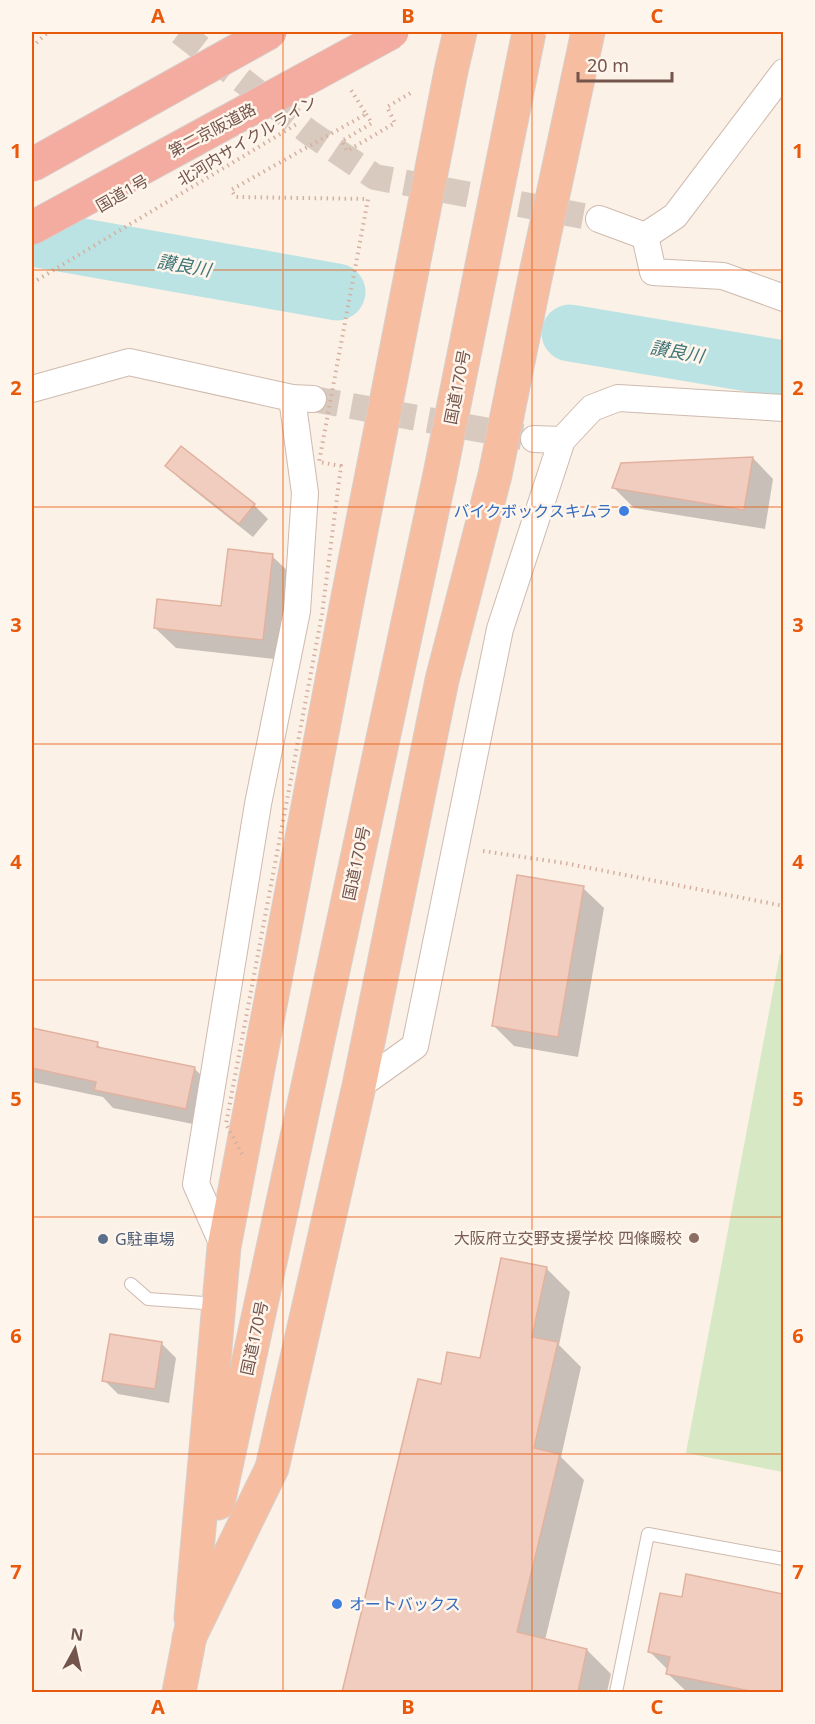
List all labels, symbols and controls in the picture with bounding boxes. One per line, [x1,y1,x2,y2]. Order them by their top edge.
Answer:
text: A [151,2,165,29]
text: B [401,2,415,29]
text: C [651,2,664,29]
scale bar [578,45,672,83]
text: 20 m [587,53,629,77]
street label: 北河内サイクルライン [173,90,321,190]
street label: 第二京阪道路 [164,98,260,162]
text: 1 [10,137,22,164]
text: 1 [792,137,804,164]
street label: 国道1号 [92,169,152,217]
water label: 讃良川 [155,248,215,282]
water label: 讃良川 [648,334,708,368]
street label: 国道170号 [439,348,475,426]
text: 2 [10,374,22,401]
text: 2 [792,374,804,401]
place label: バイクボックスキムラ [454,500,612,522]
marker: バイクボックスキムラ [617,504,631,518]
text: 3 [10,611,22,638]
text: 3 [792,611,804,638]
street label: 国道170号 [337,824,375,902]
text: 4 [10,848,22,875]
text: 4 [792,848,804,875]
text: 5 [10,1085,22,1112]
text: 5 [792,1085,804,1112]
place label: 大阪府立交野支援学校 四條畷校 [454,1227,682,1249]
place label: G駐車場 [115,1228,175,1250]
marker: 大阪府立交野支援学校 四條畷校 [687,1231,701,1245]
marker: G駐車場 [96,1232,110,1246]
street label: 国道170号 [235,1299,273,1377]
text: 6 [10,1322,22,1349]
text: 6 [792,1322,804,1349]
text: 7 [10,1558,22,1585]
text: 7 [792,1558,804,1585]
place label: オートバックス [349,1593,461,1615]
marker: オートバックス [330,1597,344,1611]
north arrow [45,1619,105,1679]
text: N [69,1622,85,1646]
text: A [151,1693,165,1720]
text: B [401,1693,415,1720]
text: C [651,1693,664,1720]

